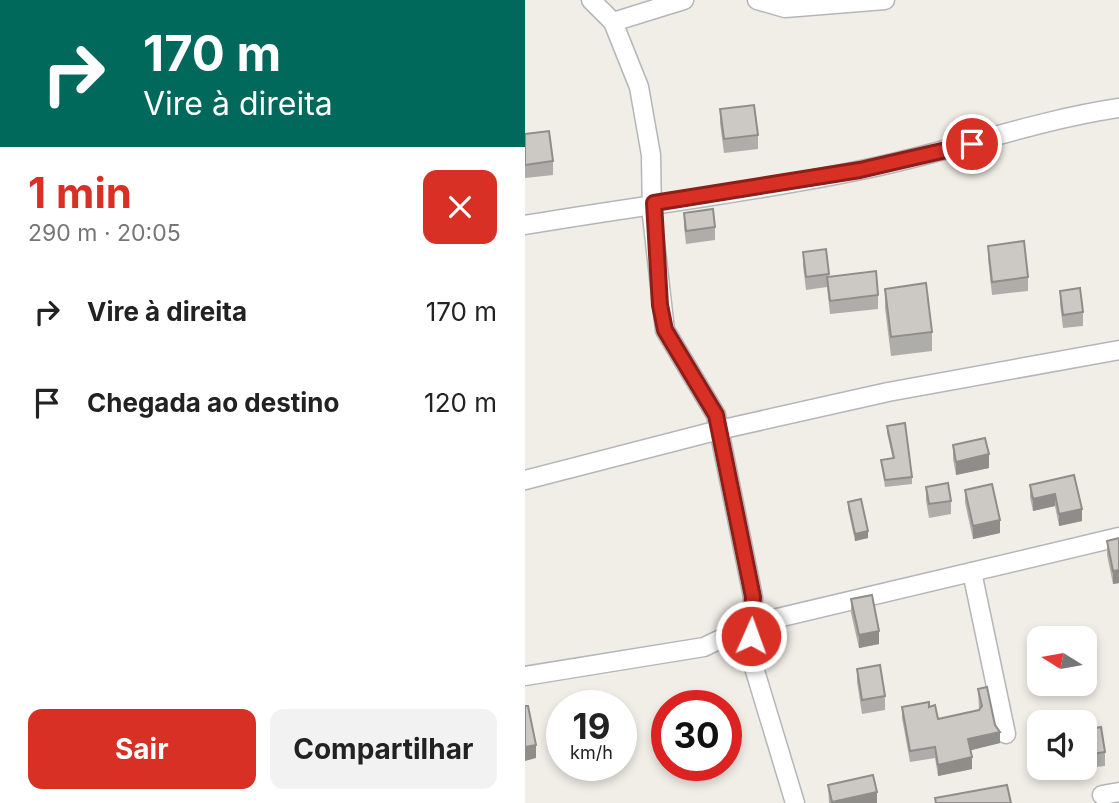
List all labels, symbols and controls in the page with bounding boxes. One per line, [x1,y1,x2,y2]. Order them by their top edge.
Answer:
text: 170 m [143,24,281,83]
icon: right [28,28,119,119]
text: Vire à direita [143,84,333,123]
pin [942,114,1002,174]
icon: arrive [953,125,991,163]
text: 1 min [28,167,132,218]
button: close [423,170,497,244]
text: 290 m · 20:05 [28,219,181,247]
icon: right [28,293,66,331]
text: Vire à direita [87,296,247,327]
text: 170 m [426,296,497,327]
icon: arrive [28,384,66,422]
text: Chegada ao destino [87,387,339,418]
text: 120 m [424,387,497,418]
position arrow [714,599,788,673]
north arrow [1027,626,1097,696]
map controls [1027,626,1097,780]
speed limit sign: 30 [651,690,742,781]
text: 19 [573,705,610,747]
button: Sair [28,709,256,789]
button: Compartilhar [270,709,497,789]
button: sound [1027,710,1097,780]
text: km/h [570,742,613,763]

